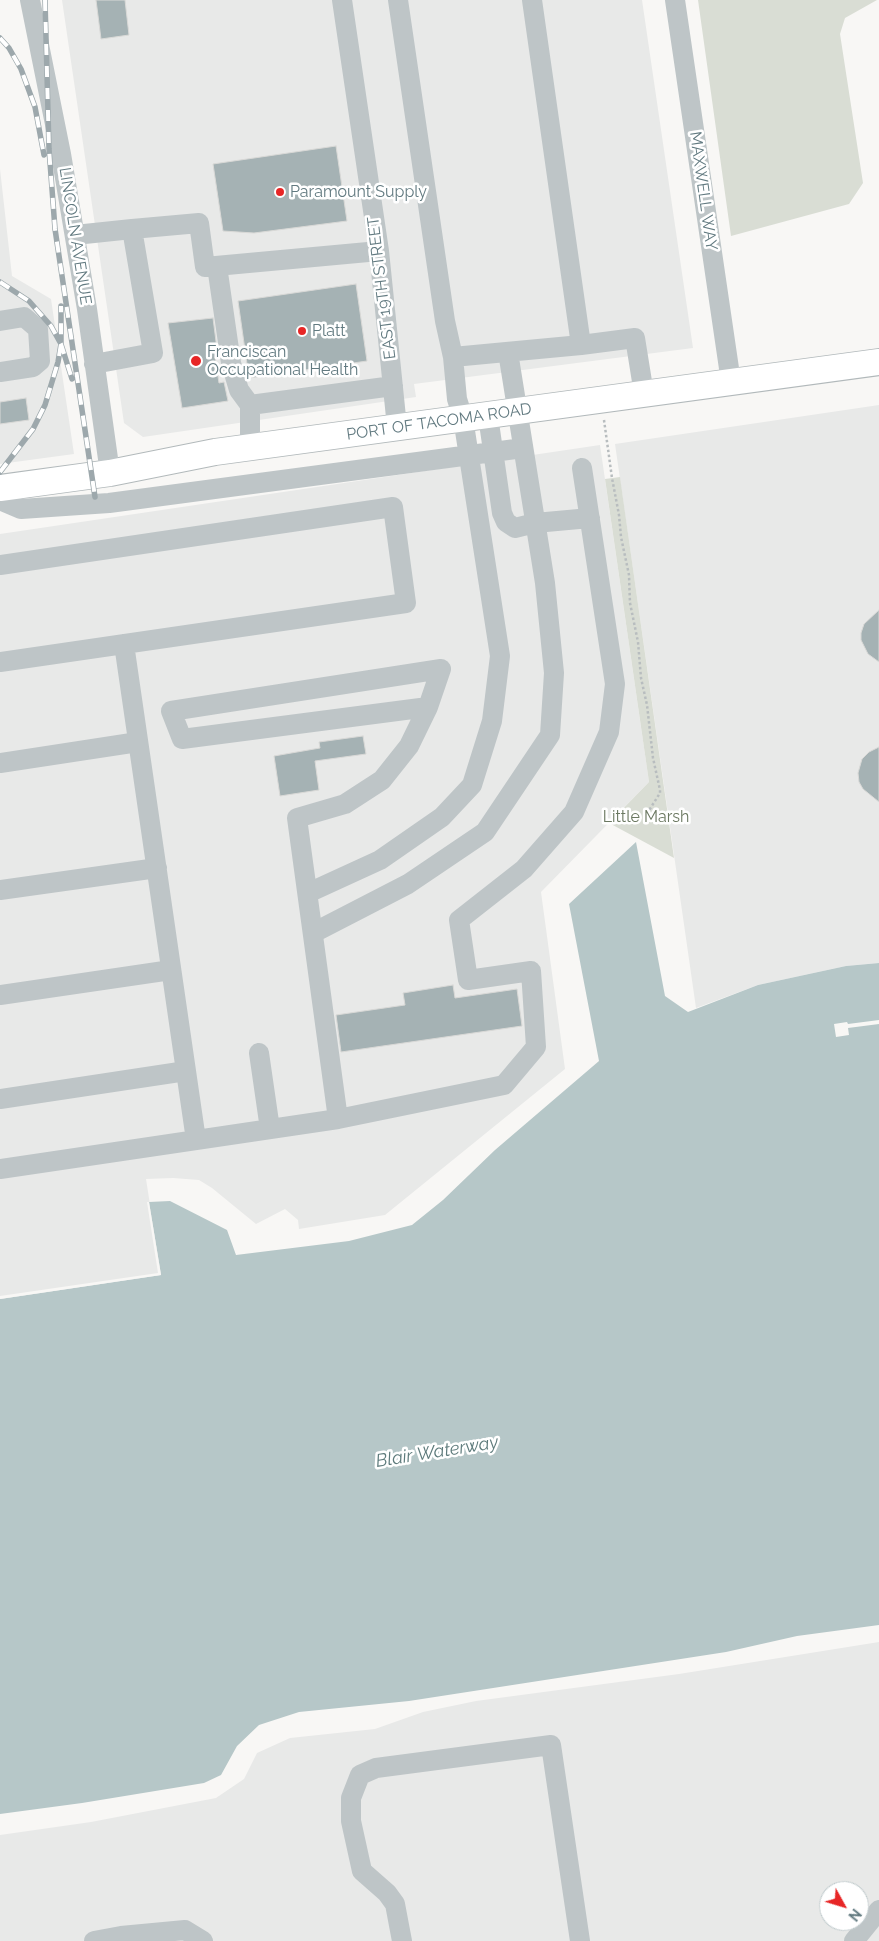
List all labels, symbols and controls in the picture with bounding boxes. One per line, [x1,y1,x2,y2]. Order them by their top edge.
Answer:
street label: MAXWELL WAY [685,130,721,252]
street label: LINCOLN AVENUE [55,166,95,306]
place label: Paramount Supply [290,182,427,202]
marker: Paramount Supply [274,186,286,198]
street label: EAST 19TH STREET [364,215,400,361]
place label: Platt [312,321,346,341]
marker: Platt [296,325,308,337]
place label: Franciscan Occupational Health [207,342,358,380]
marker: Franciscan Occupational Health [189,354,203,368]
street label: PORT OF TACOMA ROAD [345,399,533,445]
park label: Little Marsh [603,807,689,827]
water label: Blair Waterway [374,1432,500,1472]
north arrow [819,1881,869,1931]
text: N [845,1906,864,1924]

